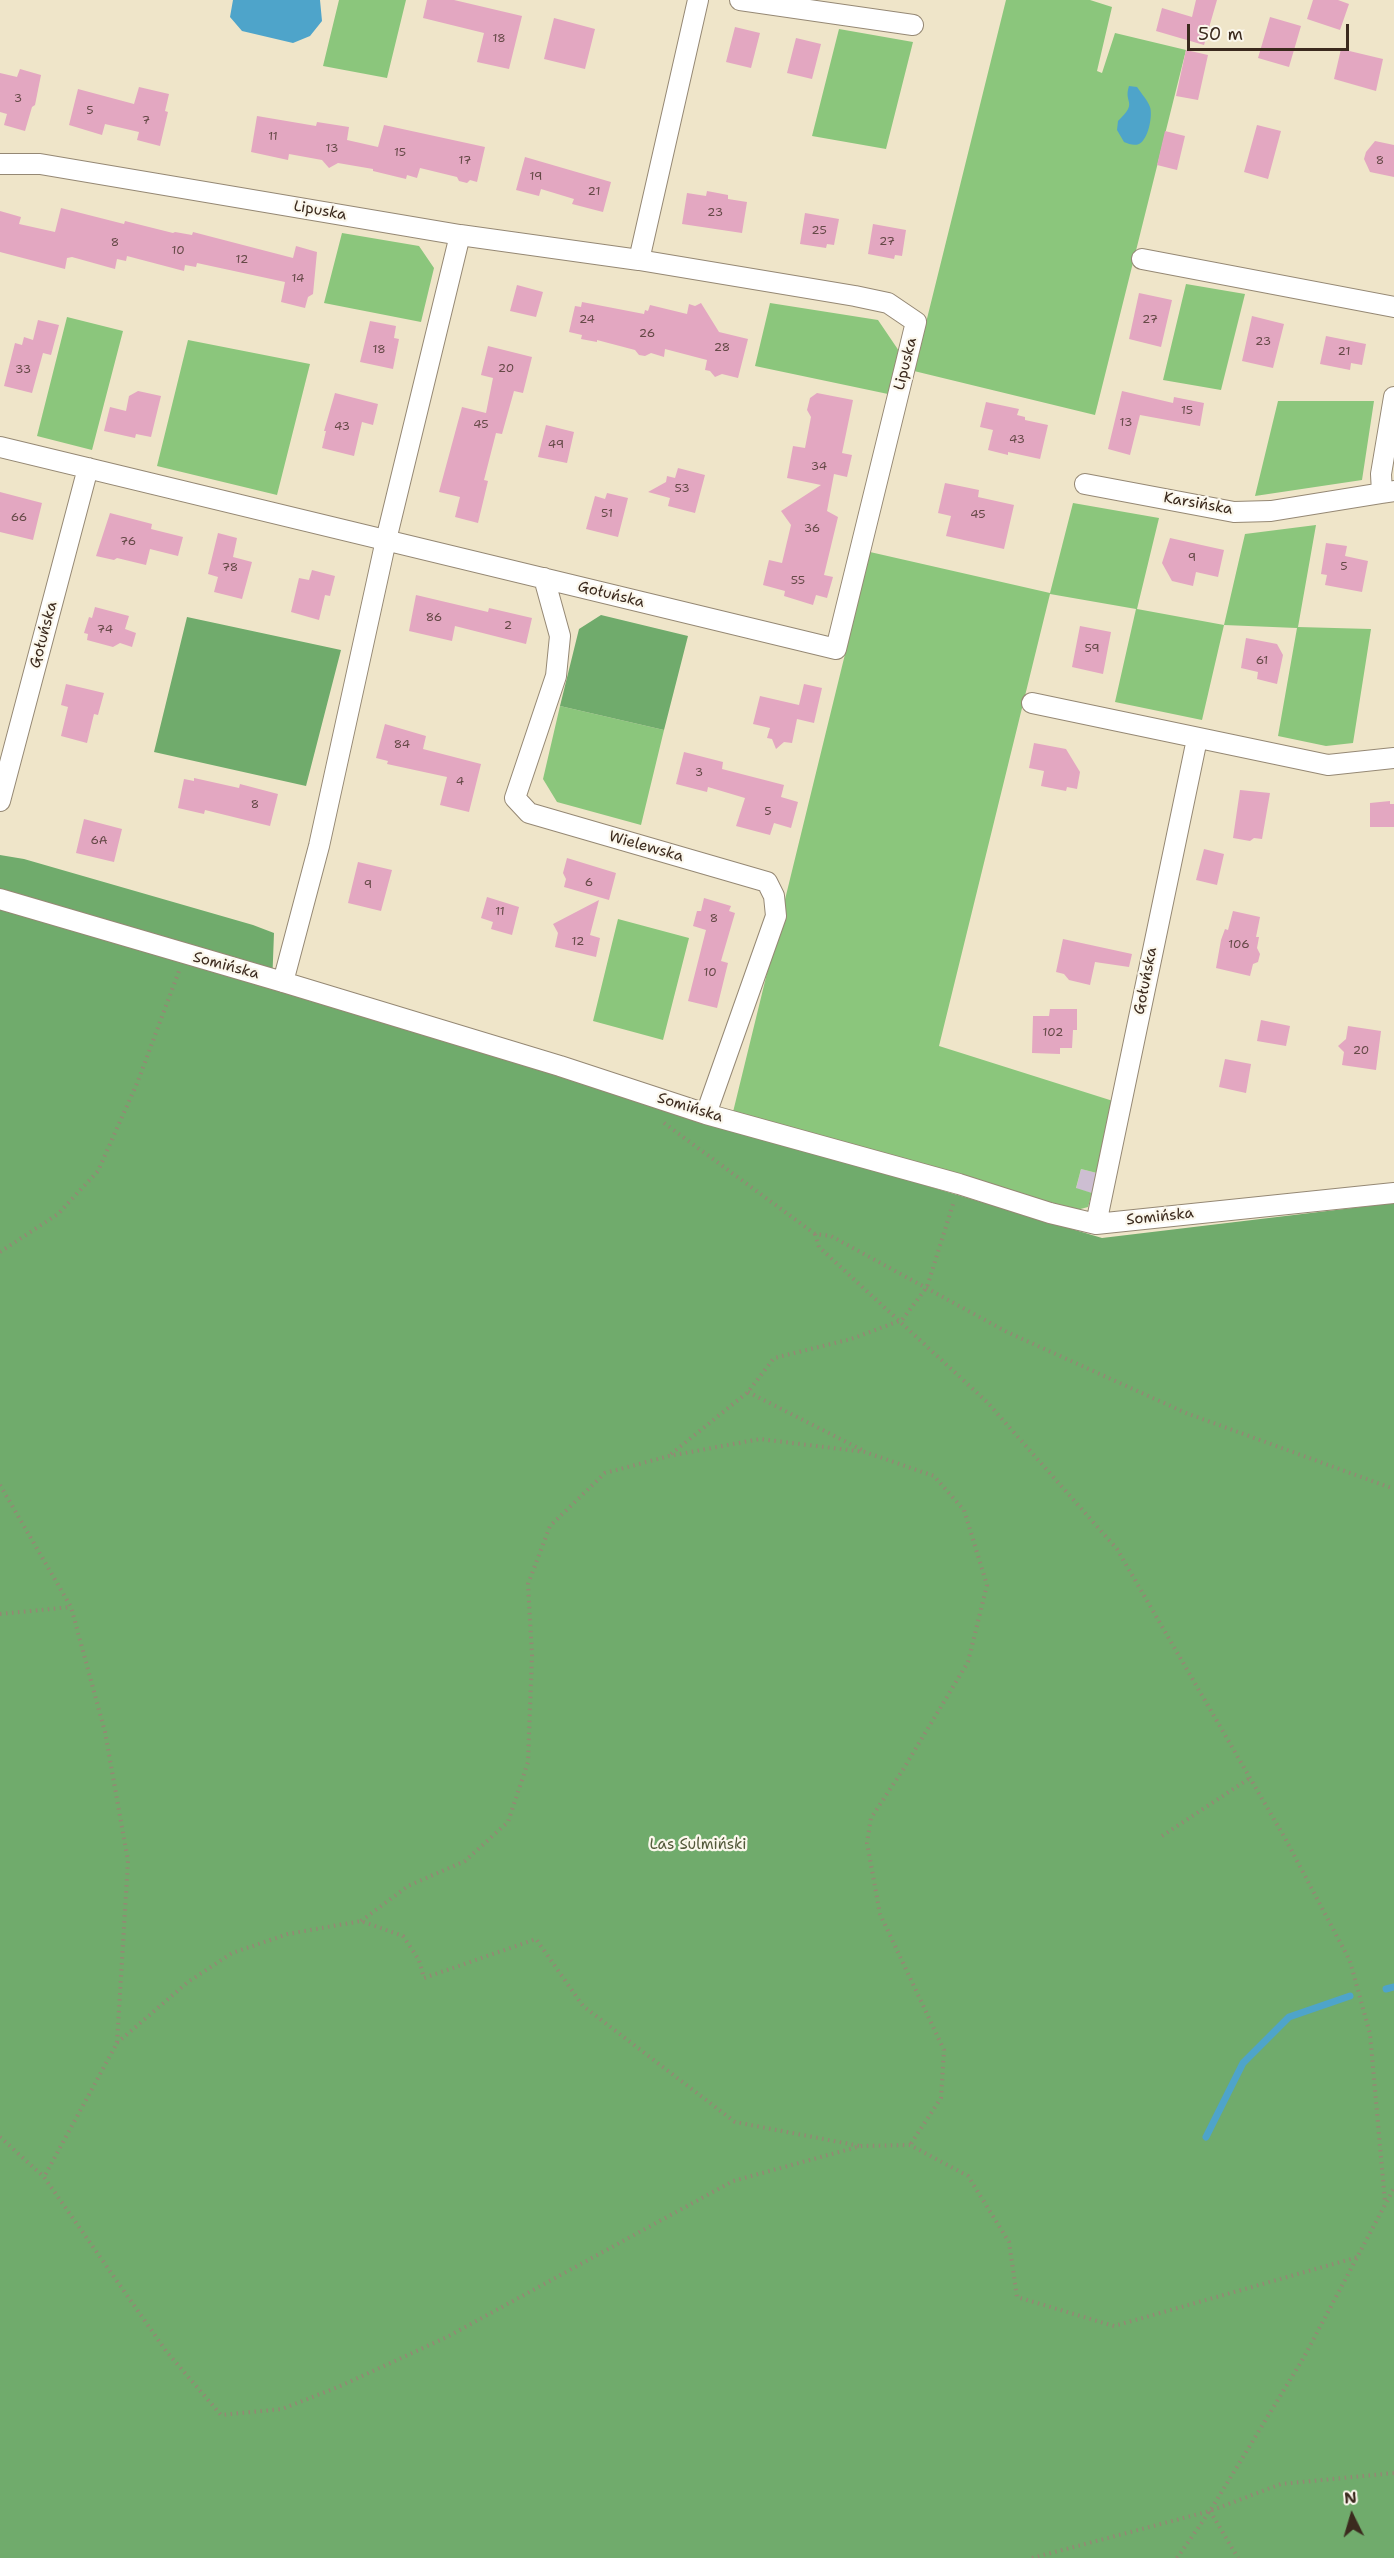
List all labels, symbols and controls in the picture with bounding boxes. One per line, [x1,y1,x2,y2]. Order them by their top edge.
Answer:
scale bar [1190,12,1352,50]
text: 50 m [1198,22,1243,46]
house number: 18 [492,32,506,46]
house number: 3 [14,92,22,106]
house number: 5 [86,104,94,118]
house number: 7 [142,114,150,128]
house number: 11 [268,130,278,144]
house number: 13 [326,142,338,156]
house number: 15 [394,146,406,160]
house number: 17 [459,154,471,168]
house number: 8 [1376,154,1384,168]
house number: 19 [530,170,542,184]
house number: 21 [588,185,600,199]
street label: Lipuska [292,197,348,225]
house number: 23 [707,206,723,220]
house number: 25 [811,224,827,238]
house number: 27 [879,235,895,249]
house number: 8 [111,236,119,250]
house number: 10 [171,244,185,258]
house number: 12 [236,253,248,267]
house number: 14 [292,272,304,286]
house number: 24 [579,313,595,327]
house number: 27 [1142,313,1158,327]
house number: 26 [639,327,655,341]
house number: 23 [1255,335,1271,349]
street label: Lipuska [891,336,921,392]
house number: 28 [714,341,730,355]
house number: 18 [372,343,386,357]
house number: 21 [1338,345,1350,359]
house number: 20 [498,362,514,376]
house number: 33 [15,363,31,377]
house number: 15 [1181,404,1193,418]
house number: 13 [1120,416,1132,430]
house number: 45 [473,418,489,432]
house number: 43 [334,420,350,434]
house number: 43 [1009,433,1025,447]
house number: 49 [548,438,564,452]
house number: 34 [811,460,827,474]
house number: 53 [674,482,690,496]
street label: Karsińska [1162,489,1234,519]
house number: 51 [601,507,613,521]
house number: 45 [970,508,986,522]
house number: 66 [11,511,27,525]
house number: 36 [804,522,820,536]
house number: 76 [120,535,136,549]
house number: 9 [1188,551,1196,565]
house number: 5 [1340,560,1348,574]
house number: 78 [222,561,238,575]
house number: 55 [791,574,805,588]
street label: Gołuńska [576,578,646,612]
street label: Gołuńska [26,600,62,670]
house number: 86 [426,611,442,625]
house number: 2 [504,619,512,633]
house number: 74 [97,623,113,637]
house number: 59 [1084,642,1100,656]
house number: 61 [1256,654,1268,668]
house number: 84 [394,738,410,752]
house number: 3 [695,766,703,780]
house number: 4 [456,775,464,789]
house number: 8 [251,798,259,812]
house number: 5 [764,805,772,819]
street label: Wielewska [607,828,685,866]
house number: 6A [91,834,107,848]
house number: 6 [585,876,593,890]
house number: 9 [364,878,372,892]
house number: 11 [495,905,505,919]
house number: 8 [710,912,718,926]
house number: 12 [572,935,584,949]
house number: 106 [1228,938,1250,952]
street label: Gołuńska [1131,946,1161,1016]
street label: Somińska [191,949,261,983]
house number: 10 [703,966,717,980]
house number: 102 [1043,1026,1063,1040]
house number: 20 [1353,1044,1369,1058]
street label: Somińska [655,1089,725,1127]
street label: Somińska [1125,1205,1195,1229]
park label: Las Sulmiński [650,1836,746,1854]
north arrow [1322,2486,1382,2546]
text: N [1343,2487,1358,2509]

